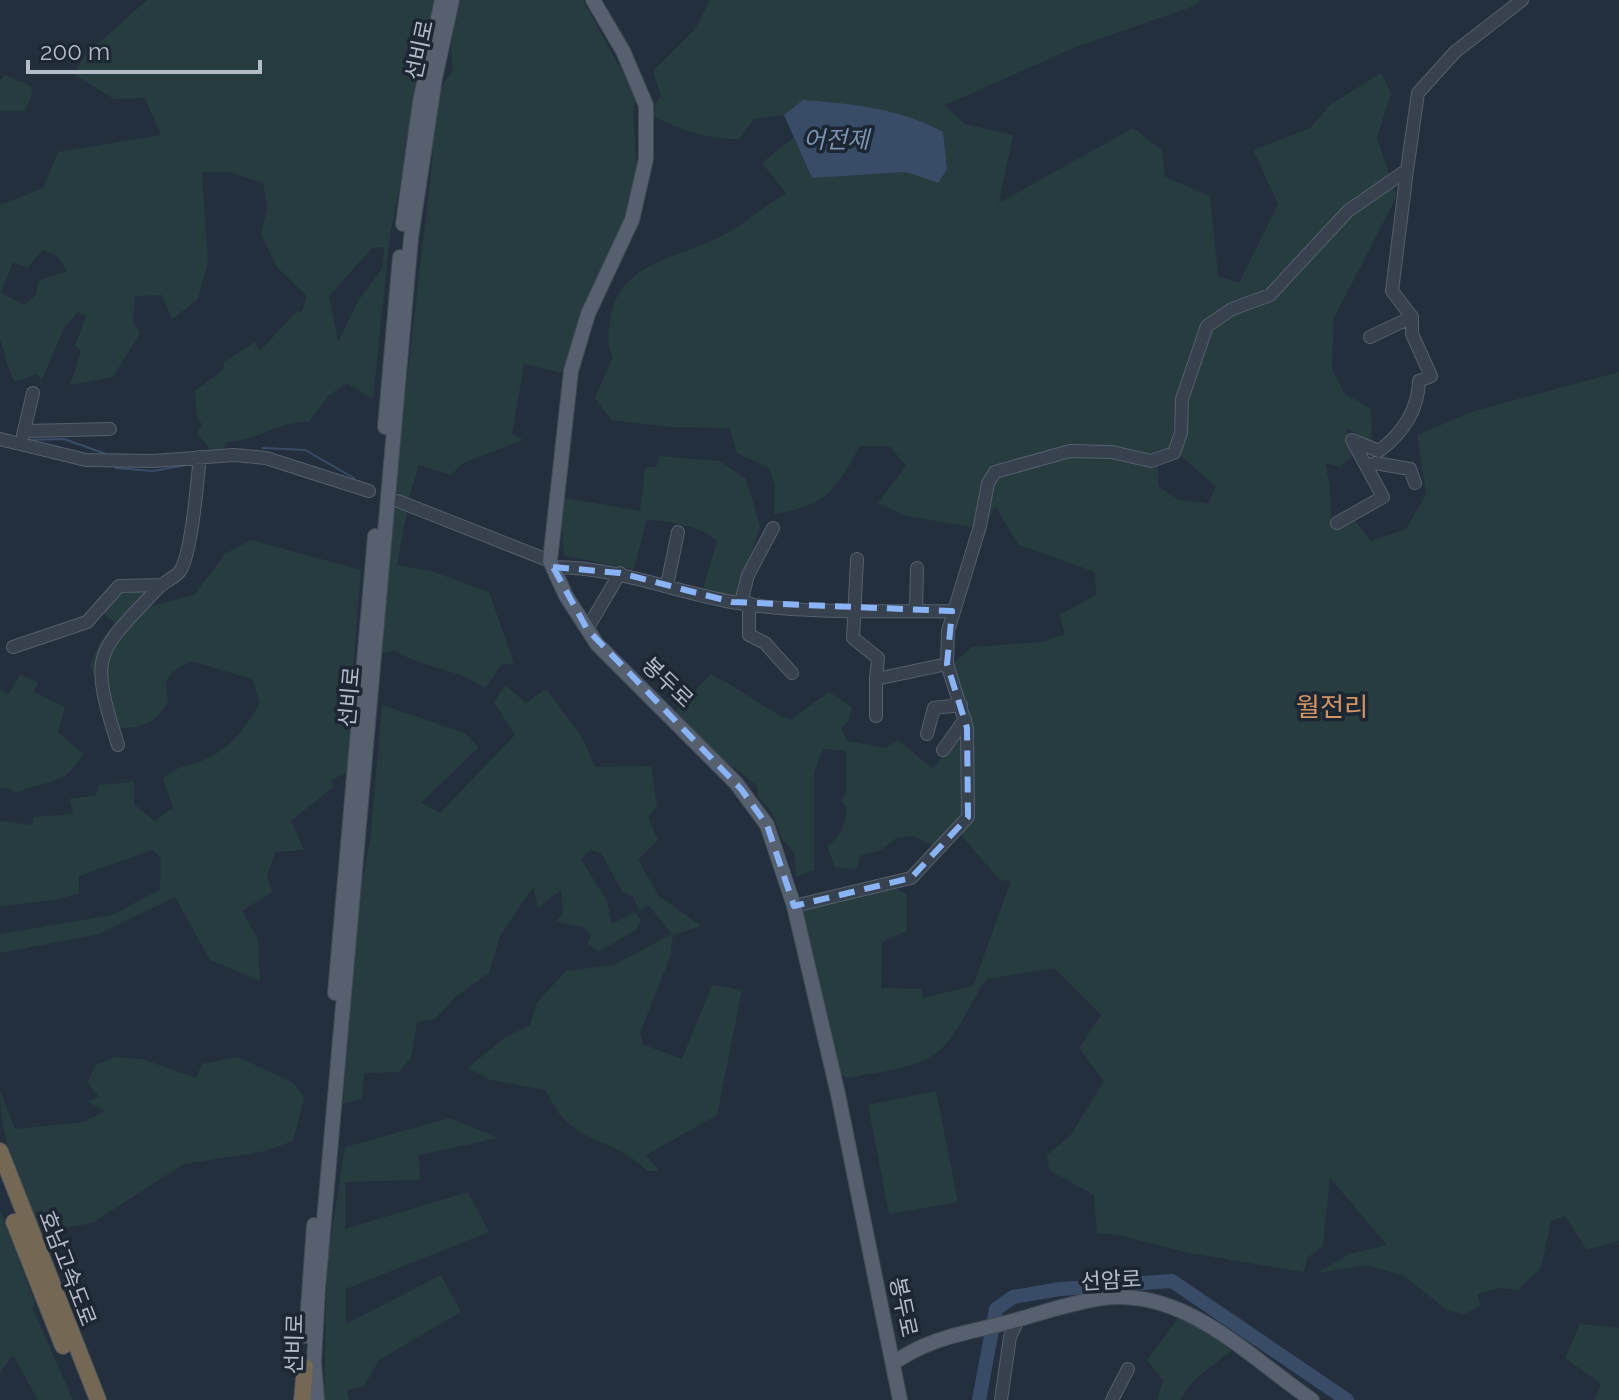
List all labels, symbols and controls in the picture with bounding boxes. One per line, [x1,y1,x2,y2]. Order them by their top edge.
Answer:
street label: 선비로 [400,18,438,82]
scale bar [28,24,260,74]
text: 200 m [40,37,110,66]
water label: 어전제 [803,125,872,154]
street label: 봉두로 [637,652,699,712]
street label: 선비로 [333,666,365,728]
district label: 월전리 [1296,692,1368,722]
street label: 호남고속도로 [34,1207,102,1329]
street label: 선암로 [1080,1265,1142,1295]
street label: 봉두로 [885,1275,923,1339]
street label: 선비로 [280,1313,308,1375]

